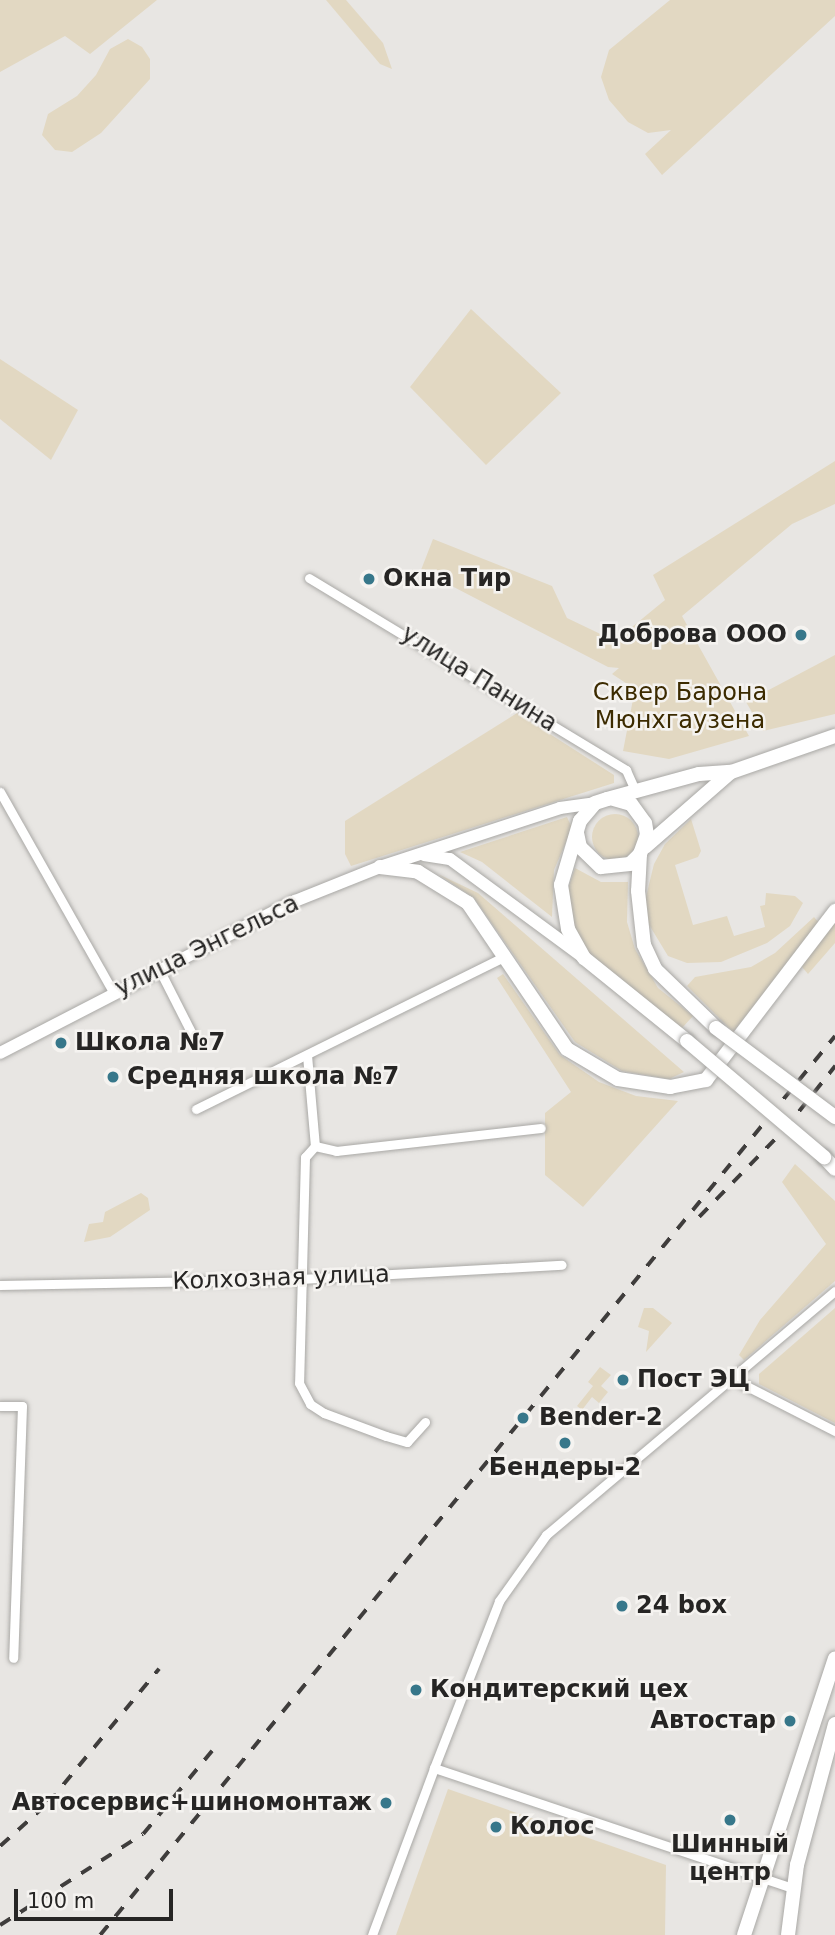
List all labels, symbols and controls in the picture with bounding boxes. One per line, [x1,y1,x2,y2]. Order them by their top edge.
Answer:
place label: Окна Тир [383,565,511,593]
marker: Окна Тир [361,571,377,587]
street label: улица Панина [396,620,562,738]
place label: Доброва ООО [598,621,787,649]
marker: Доброва ООО [793,627,809,643]
park label: Сквер Барона Мюнхгаузена [593,679,767,735]
street label: улица Энгельса [110,889,304,1003]
place label: Школа №7 [75,1029,225,1057]
marker: Школа №7 [53,1035,69,1051]
place label: Средняя школа №7 [127,1063,399,1091]
marker: Средняя школа №7 [105,1069,121,1085]
street label: Колхозная улица [172,1260,390,1296]
place label: Пост ЭЦ [637,1366,750,1394]
marker: Пост ЭЦ [615,1372,631,1388]
place label: Bender-2 [539,1404,663,1432]
marker: Bender-2 [513,1408,533,1428]
marker: Бендеры-2 [557,1435,573,1451]
place label: Бендеры-2 [489,1454,641,1482]
place label: 24 box [636,1592,727,1620]
marker: 24 box [614,1598,630,1614]
place label: Кондитерский цех [430,1676,688,1704]
marker: Кондитерский цех [408,1682,424,1698]
place label: Автостар [650,1707,776,1735]
marker: Автостар [782,1713,798,1729]
place label: Автосервис+шиномонтаж [12,1789,372,1817]
marker: Автосервис+шиномонтаж [378,1795,394,1811]
marker: Шинный центр [722,1812,738,1828]
place label: Колос [510,1813,594,1841]
marker: Колос [488,1819,504,1835]
place label: Шинный центр [671,1831,789,1887]
scale bar [18,1876,177,1920]
text: 100 m [27,1889,94,1913]

